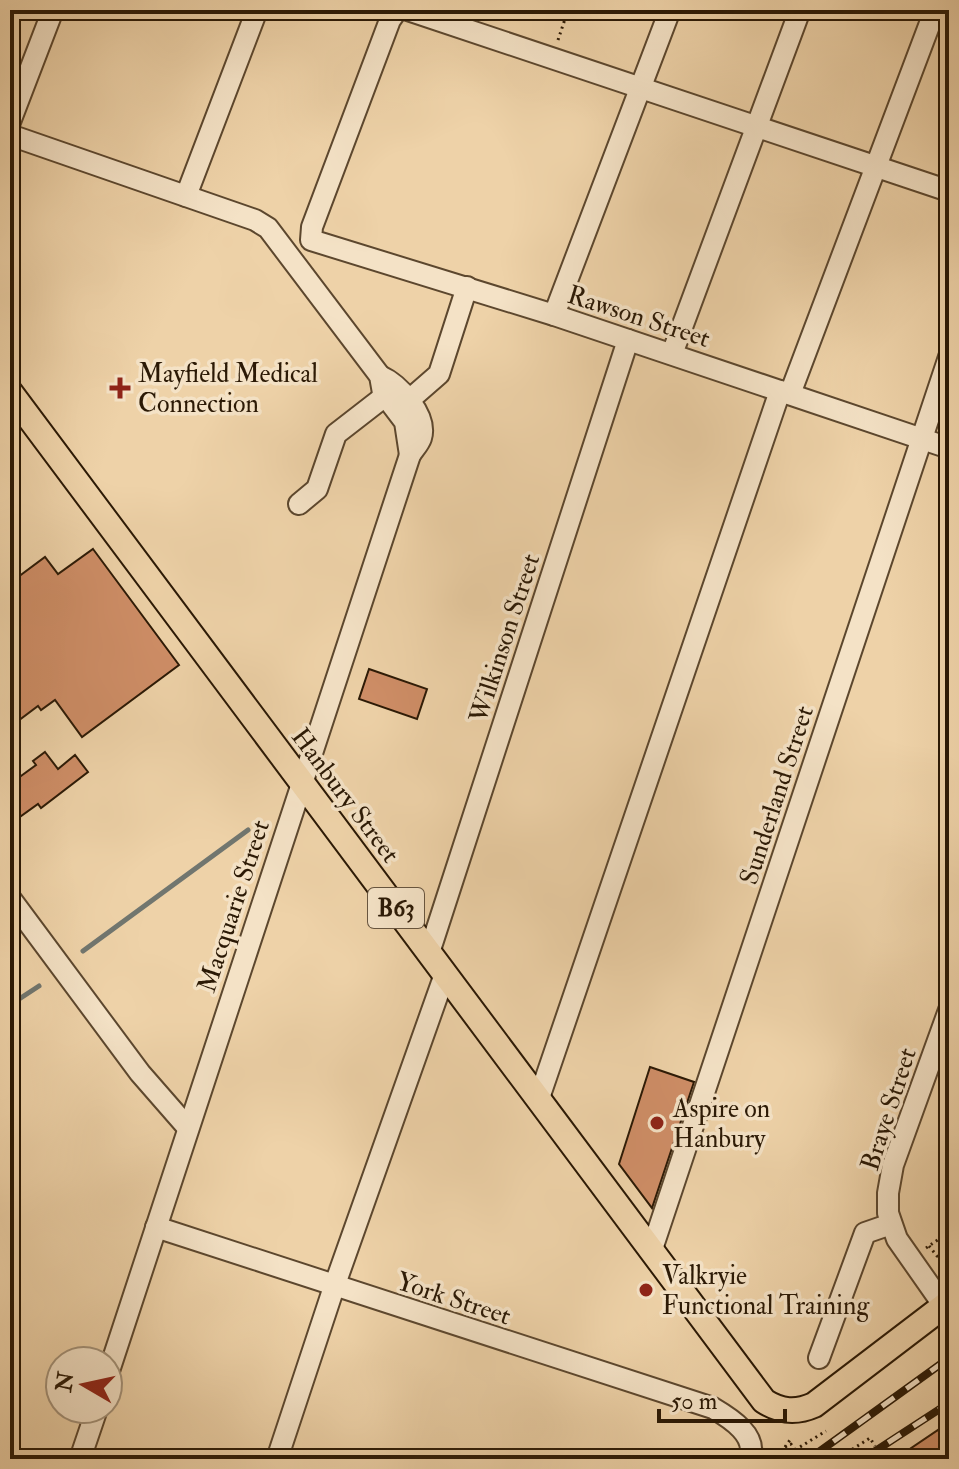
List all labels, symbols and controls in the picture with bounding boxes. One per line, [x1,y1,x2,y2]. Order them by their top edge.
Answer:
street label: Rawson Street [563,279,714,355]
place label: Mayfield Medical Connection [138,358,318,420]
marker: Mayfield Medical Connection [109,377,131,399]
street label: Wilkinson Street [462,550,547,728]
street label: Sunderland Street [733,702,821,889]
street label: Hanbury Street [284,722,406,869]
street label: Macquarie Street [191,816,277,997]
road number: B63 [368,888,424,928]
street label: Braye Street [854,1044,924,1175]
place label: Aspire on Hanbury [672,1093,770,1155]
marker: Aspire on Hanbury [648,1114,666,1132]
place label: Valkryie Functional Training [662,1260,870,1322]
street label: York Street [393,1265,515,1332]
marker: Valkryie Functional Training [637,1281,655,1299]
north arrow [44,1345,124,1425]
text: N [50,1370,81,1395]
scale bar [659,1373,785,1423]
text: 50 m [671,1386,718,1417]

